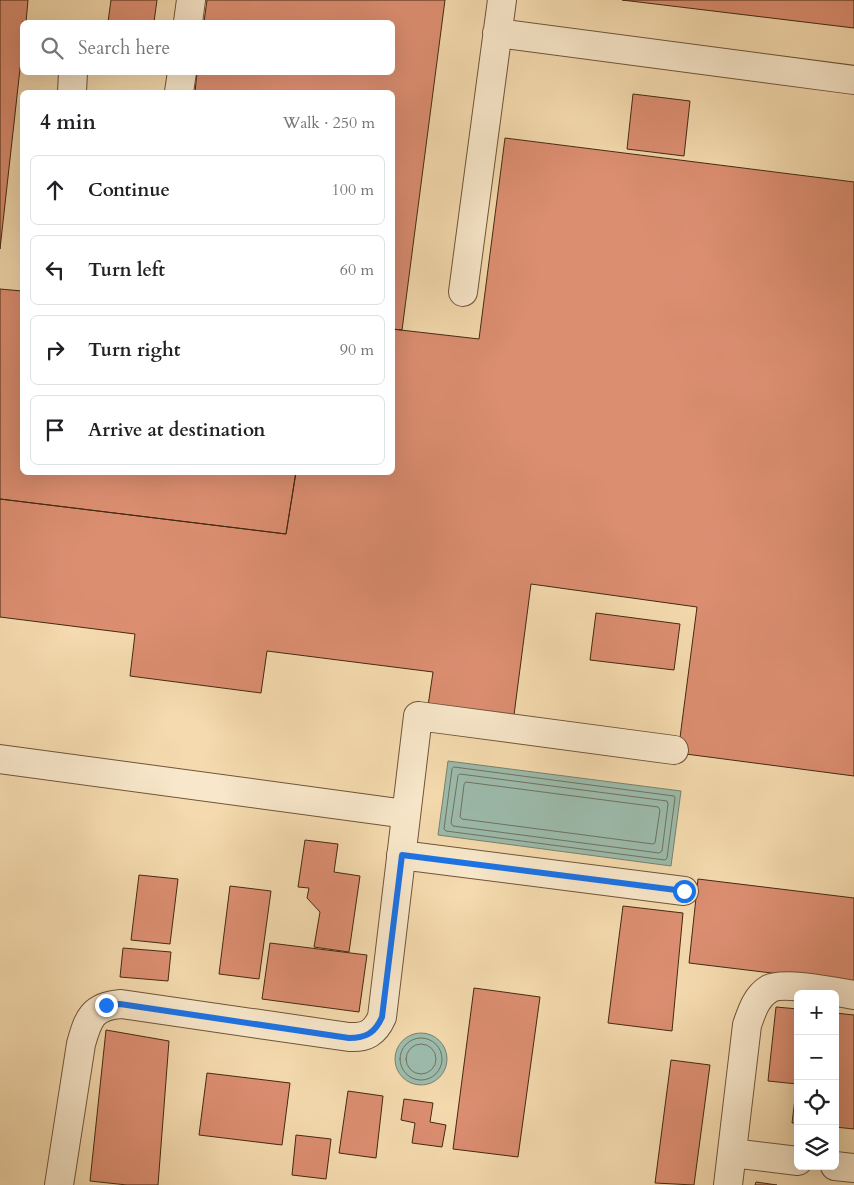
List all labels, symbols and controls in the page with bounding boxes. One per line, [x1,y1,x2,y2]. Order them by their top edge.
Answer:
search box [20,20,395,75]
icon: search [38,34,66,62]
text: Search here [78,35,170,61]
text: 4 min [40,108,96,137]
text: Walk · 250 m [283,112,375,134]
icon: ahead [41,176,69,204]
text: Continue [88,177,170,203]
text: 100 m [332,179,374,201]
icon: left [41,256,69,284]
text: Turn left [88,257,165,283]
text: 60 m [340,259,374,281]
icon: right [41,336,69,364]
text: Turn right [88,337,180,363]
text: 90 m [340,339,374,361]
icon: arrive [41,416,69,444]
text: Arrive at destination [88,417,265,443]
route start [673,880,696,903]
map controls [794,990,839,1170]
button: + [794,990,839,1035]
route end [95,994,118,1017]
button: − [794,1035,839,1080]
button: locate [794,1080,839,1125]
button: layers [794,1125,839,1170]

